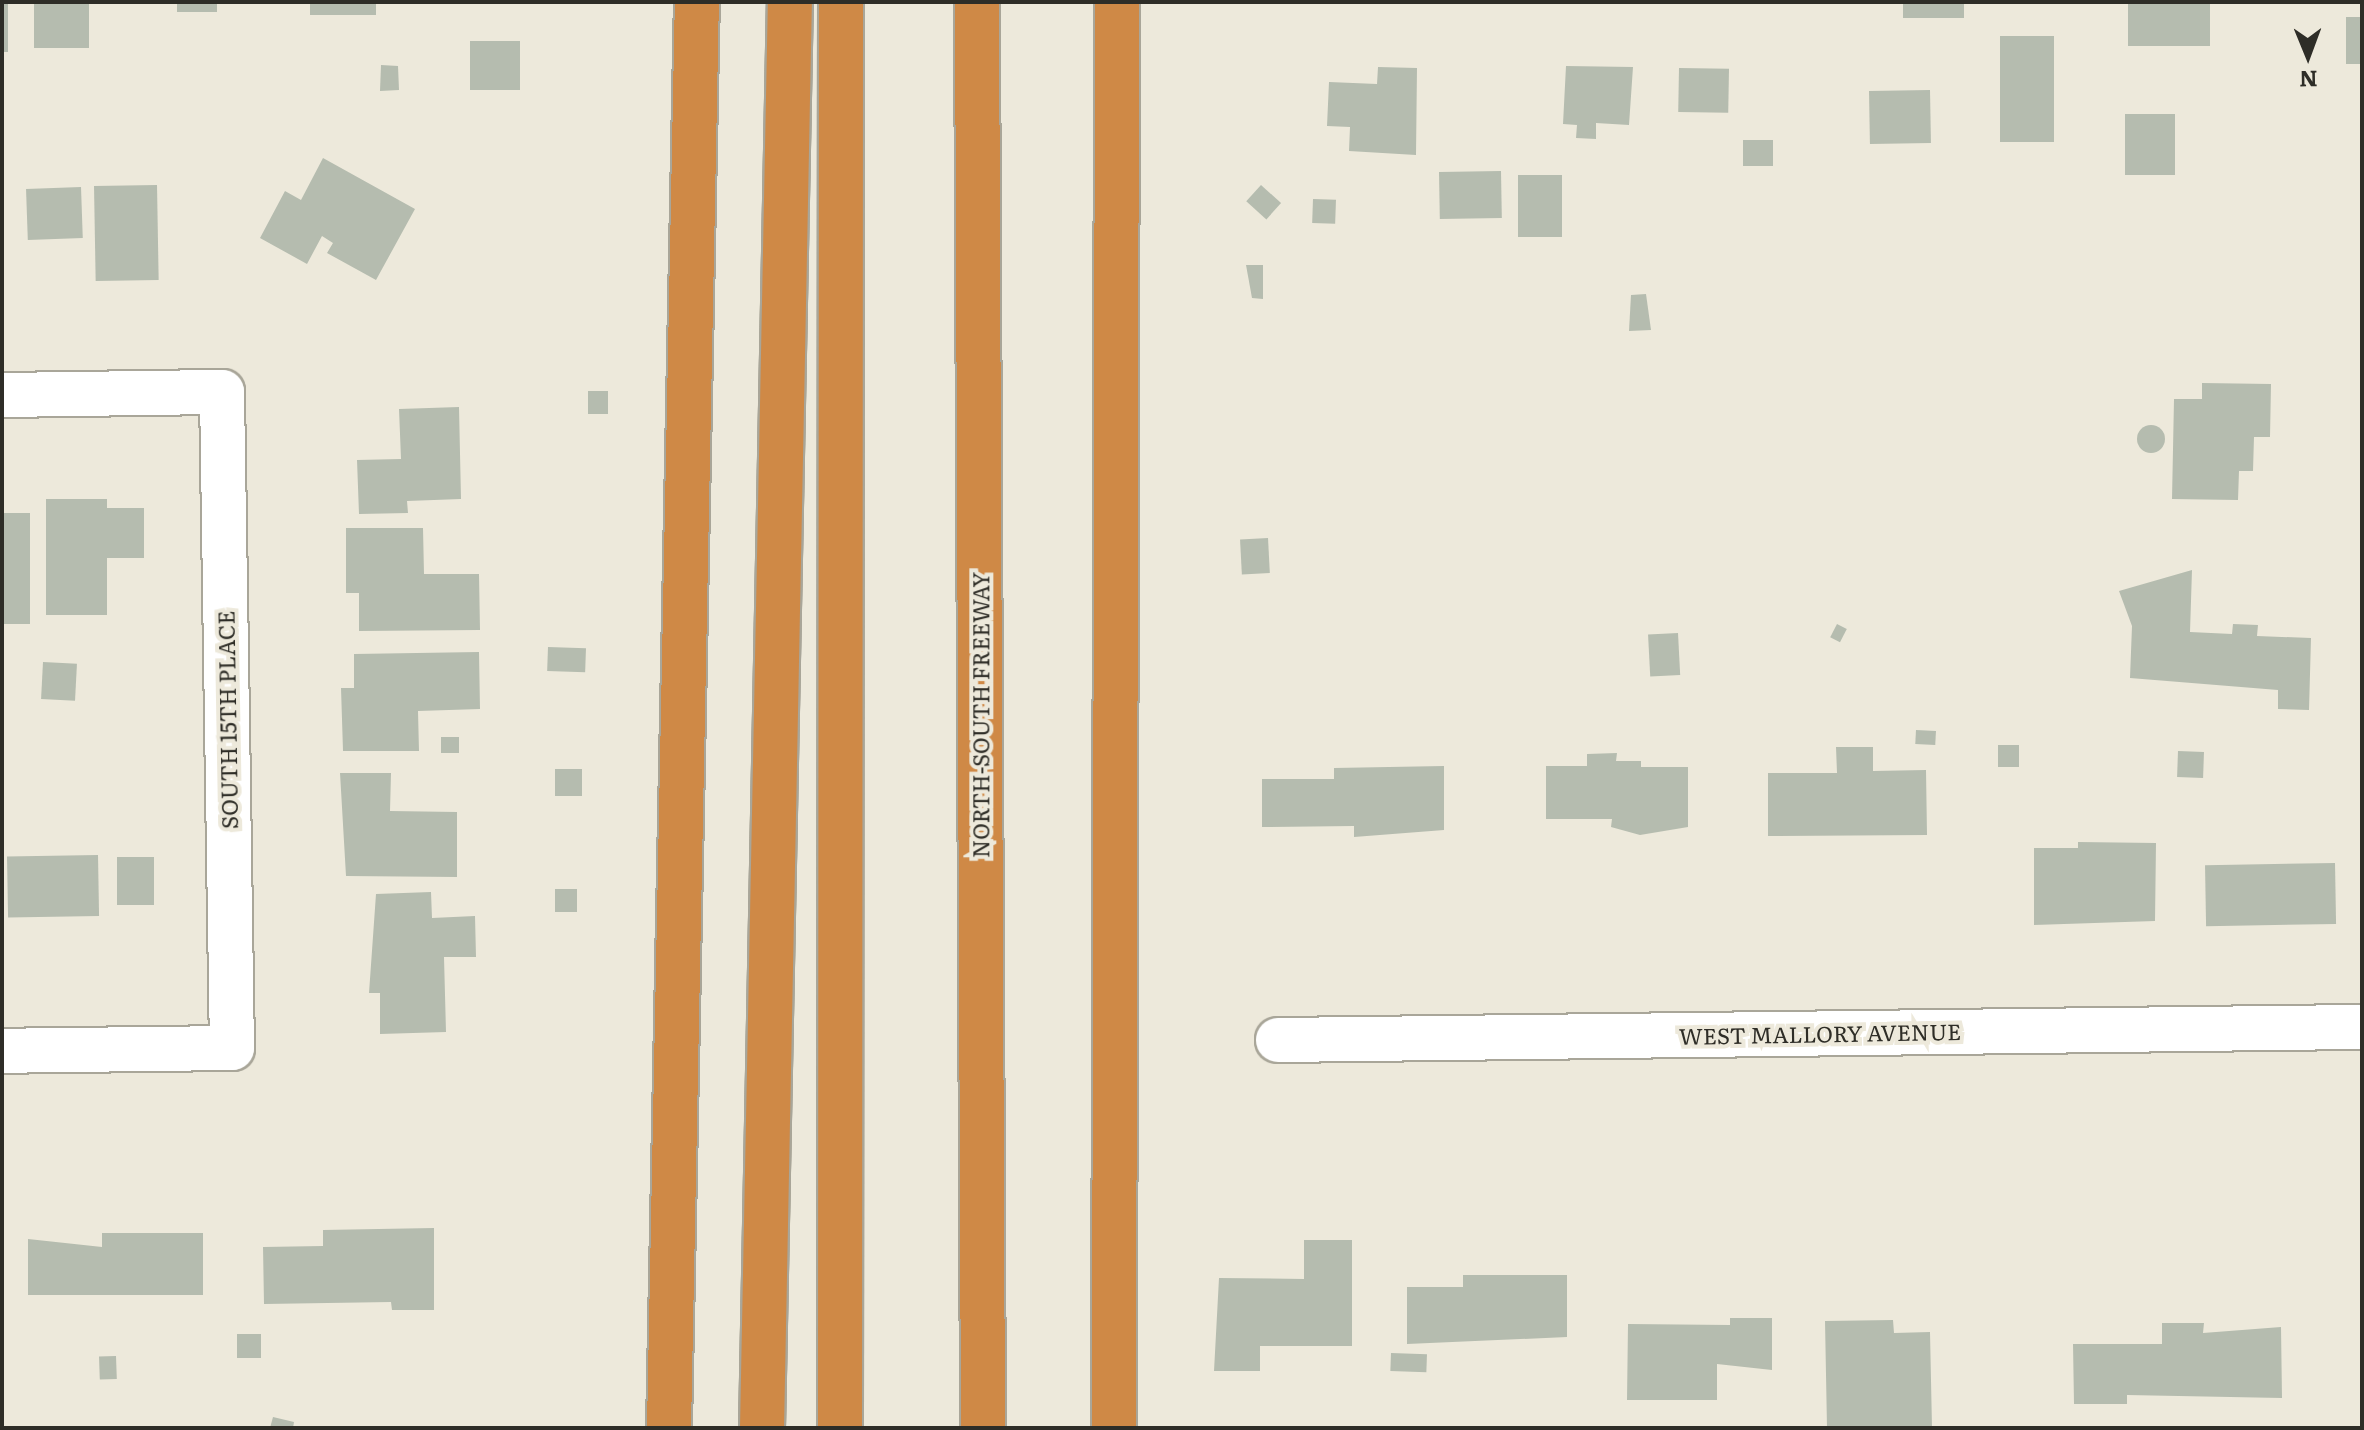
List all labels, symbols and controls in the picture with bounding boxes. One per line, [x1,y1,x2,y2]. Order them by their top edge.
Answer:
north arrow [2268,16,2348,96]
text: N [2299,64,2318,97]
street label: NORTH-SOUTH FREEWAY [967,572,993,858]
street label: SOUTH 15TH PLACE [212,611,242,829]
street label: WEST MALLORY AVENUE [1679,1017,1961,1049]

